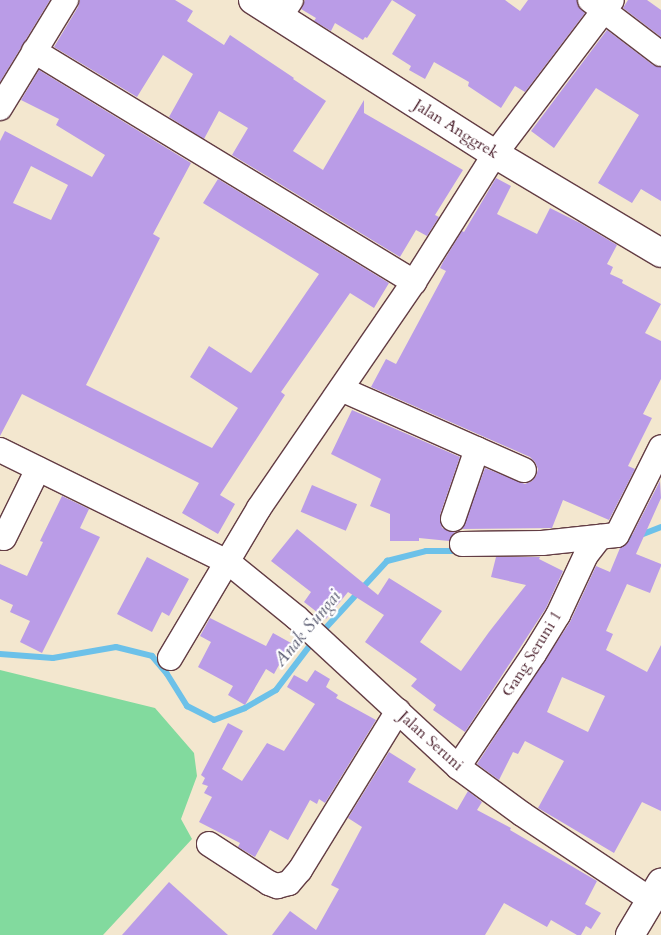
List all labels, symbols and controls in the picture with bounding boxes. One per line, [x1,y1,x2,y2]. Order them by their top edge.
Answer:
street label: Jalan Anggrek [410,95,502,163]
water label: Anak Sungai [270,587,346,671]
street label: Gang Seruni 1 [498,607,566,701]
street label: Jalan Seruni [395,707,467,775]

